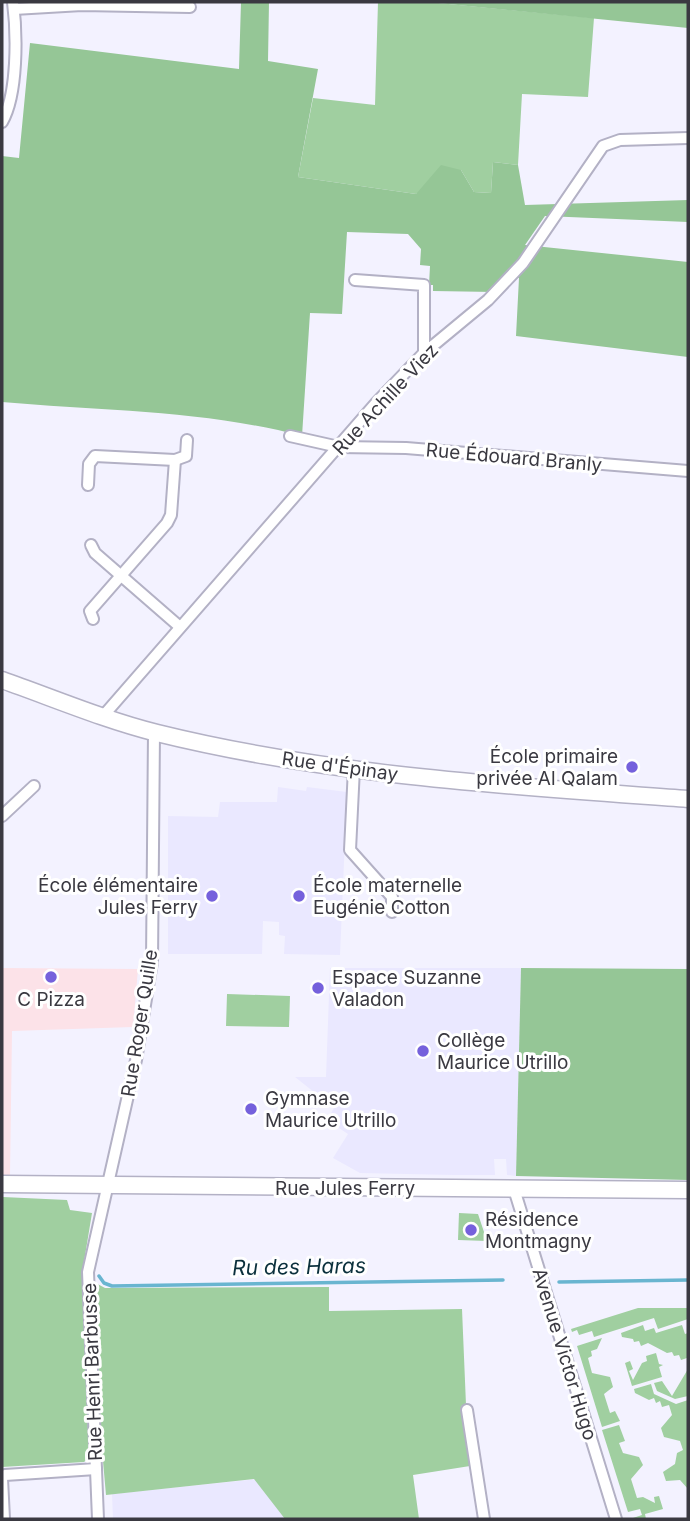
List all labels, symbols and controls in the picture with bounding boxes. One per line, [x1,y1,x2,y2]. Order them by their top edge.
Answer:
street label: Rue Achille Viez [328,339,443,460]
street label: Rue Édouard Branly [425,437,603,477]
place label: École primaire privée Al Qalam [476,744,618,790]
street label: Rue d'Épinay [280,746,400,786]
marker: École primaire privée Al Qalam [624,759,640,775]
place label: École élémentaire Jules Ferry [38,873,198,919]
place label: École maternelle Eugénie Cotton [313,873,462,919]
marker: École élémentaire Jules Ferry [204,888,220,904]
marker: École maternelle Eugénie Cotton [291,888,307,904]
street label: Rue Roger Quille [116,948,163,1099]
place label: Espace Suzanne Valadon [332,966,481,1011]
marker: C Pizza [43,969,59,985]
marker: Espace Suzanne Valadon [310,980,326,996]
place label: C Pizza [17,988,85,1011]
place label: Collège Maurice Utrillo [437,1029,568,1074]
marker: Collège Maurice Utrillo [415,1043,431,1059]
place label: Gymnase Maurice Utrillo [265,1087,396,1132]
marker: Gymnase Maurice Utrillo [243,1101,259,1117]
street label: Rue Jules Ferry [275,1177,415,1200]
place label: Résidence Montmagny [485,1208,592,1253]
marker: Résidence Montmagny [463,1222,479,1238]
water label: Ru des Haras [232,1253,366,1280]
street label: Avenue Victor Hugo [527,1265,602,1443]
street label: Rue Henri Barbusse [78,1283,107,1461]

